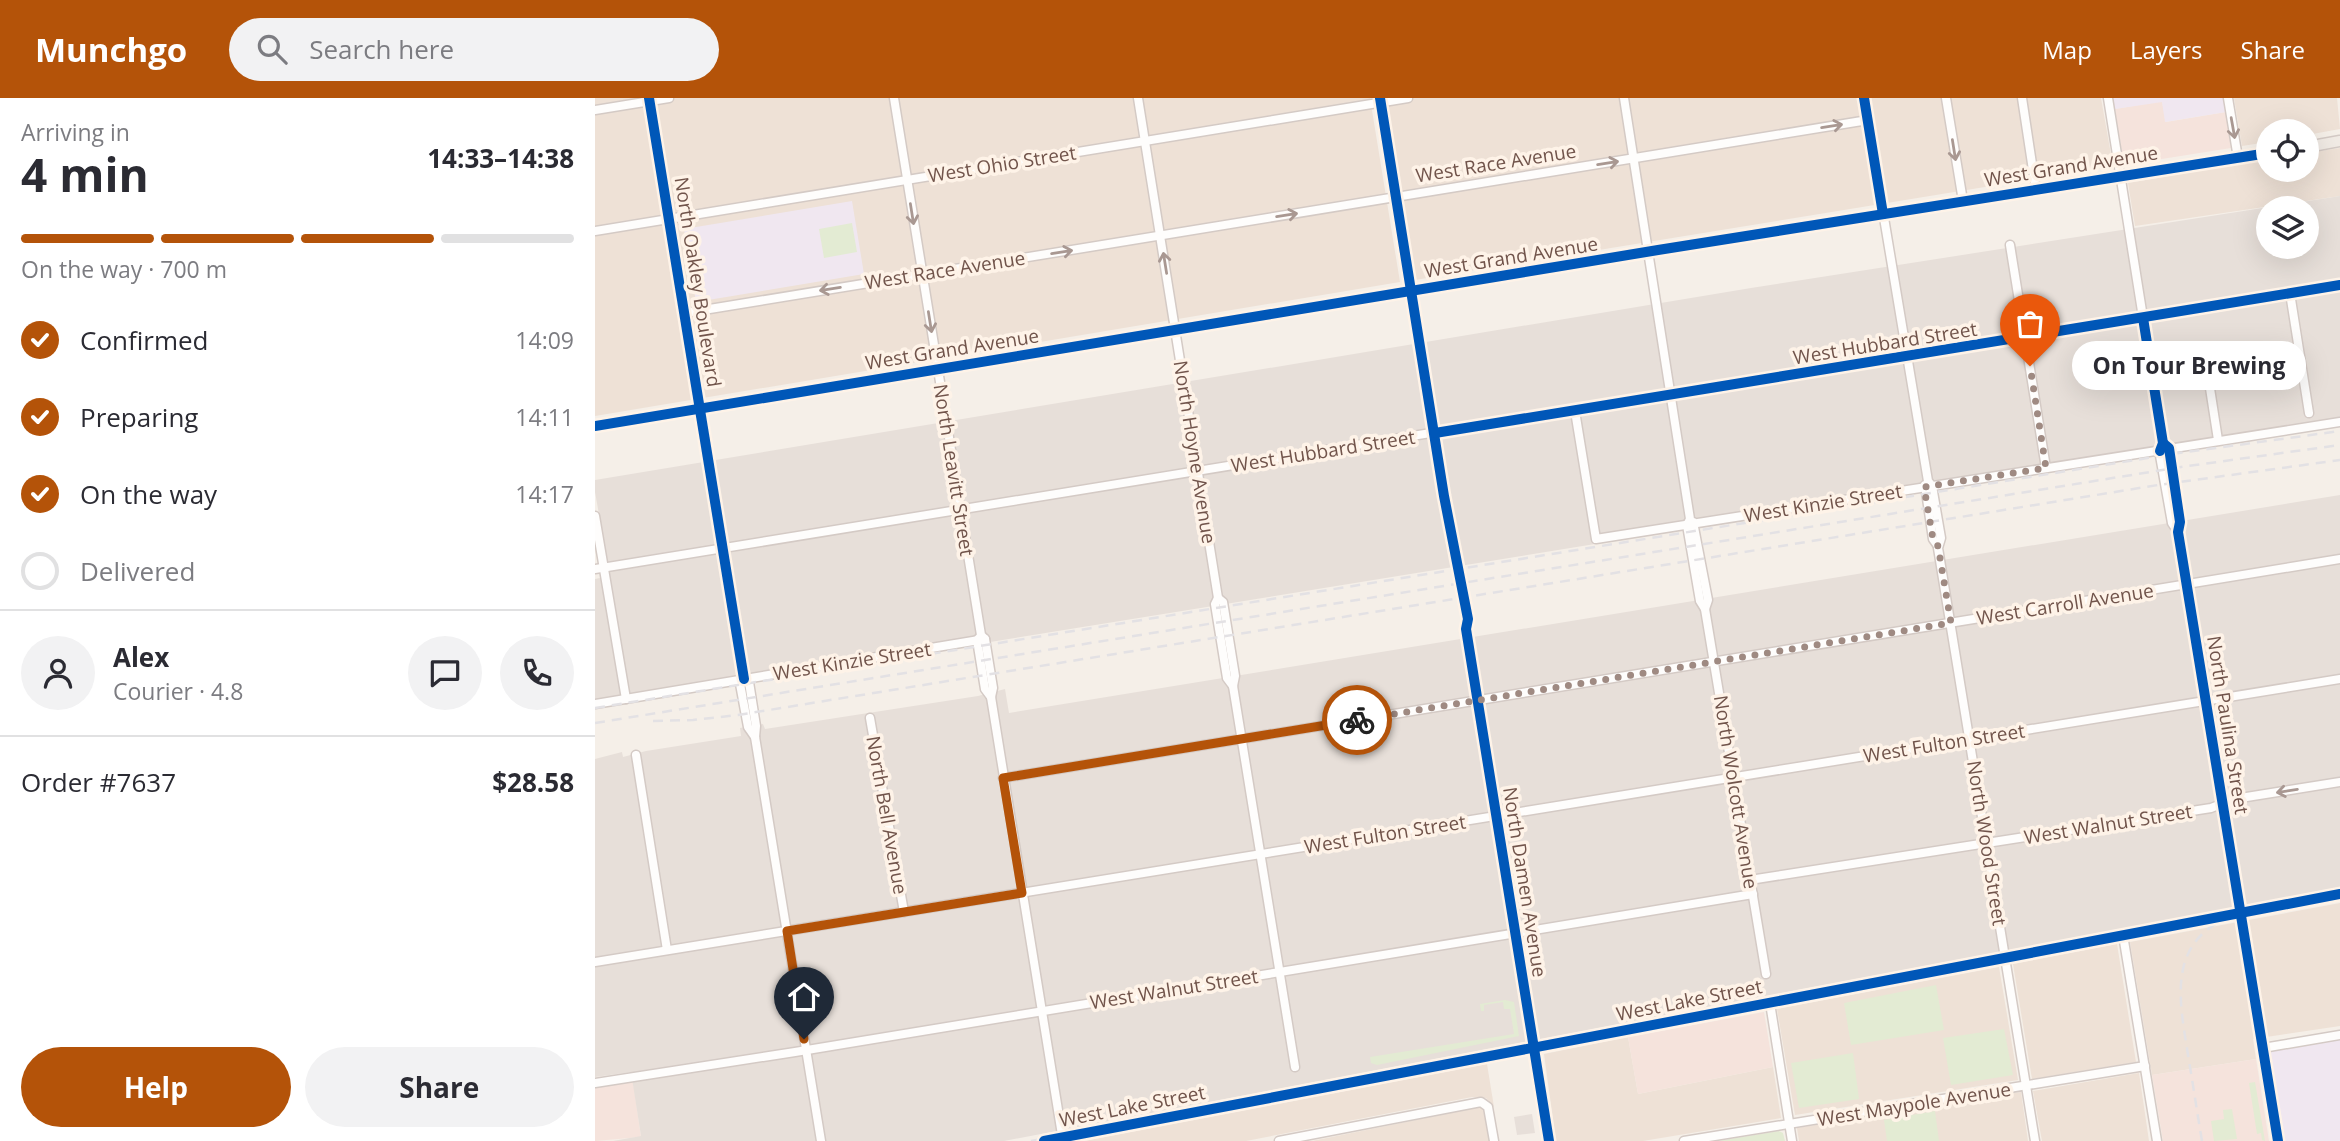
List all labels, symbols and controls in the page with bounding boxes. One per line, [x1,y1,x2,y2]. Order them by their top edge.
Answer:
search box [229,18,719,81]
text: Munchgo [35,27,187,72]
icon: search [253,30,291,68]
text: Search here [309,31,454,67]
text: Map [2042,33,2092,66]
text: Layers [2130,33,2203,66]
text: Share [2241,33,2305,66]
text: Arriving in [21,116,130,148]
one-way arrow [2227,116,2240,139]
one-way arrow [1820,119,1843,132]
map controls [2256,119,2319,259]
button: locate [2256,119,2319,182]
street label: West Race Avenue [1414,137,1578,189]
one-way arrow [1948,138,1961,161]
street label: West Ohio Street [926,139,1078,189]
street label: West Grand Avenue [1982,139,2160,193]
text: 14:33–14:38 [427,140,574,176]
text: 4 min [21,143,149,205]
one-way arrow [1596,156,1619,169]
street label: North Oakley Boulevard [669,175,727,389]
button: layers [2256,196,2319,259]
one-way arrow [906,202,919,225]
one-way arrow [1275,208,1298,221]
street label: West Grand Avenue [1422,230,1600,284]
street label: West Race Avenue [863,244,1027,296]
one-way arrow [1050,245,1073,258]
one-way arrow [1158,252,1171,274]
text: On the way · 700 m [21,253,227,285]
one-way arrow [820,283,842,296]
pin [2000,294,2060,366]
icon: bag [2011,305,2049,343]
one-way arrow [924,310,937,332]
street label: West Hubbard Street [1791,316,1979,370]
icon: check [21,321,59,359]
text: Confirmed [80,322,208,358]
street label: West Grand Avenue [863,322,1041,376]
text: 14:09 [515,324,574,356]
callout: On Tour Brewing [2072,342,2307,390]
text: On Tour Brewing [2093,349,2285,381]
street label: North Hoyne Avenue [1168,358,1222,546]
street label: North Leavitt Street [928,382,980,558]
icon: check [21,398,59,436]
text: Preparing [80,399,198,435]
text: 14:11 [515,401,574,433]
street label: West Hubbard Street [1229,424,1417,478]
icon: check [21,475,59,513]
text: On the way [80,476,217,512]
text: 14:17 [515,478,574,510]
street label: West Kinzie Street [1742,478,1904,528]
text: Delivered [80,553,195,589]
street label: West Carroll Avenue [1974,577,2156,631]
street label: North Paulina Street [2201,634,2255,816]
button: person [21,636,95,710]
button: chat [408,636,482,710]
button: phone [500,636,574,710]
street label: West Kinzie Street [771,636,933,686]
text: Alex [113,639,169,675]
text: Courier · 4.8 [113,675,243,707]
courier [1322,685,1392,755]
street label: North Wolcott Avenue [1708,693,1764,891]
icon: bike [1338,701,1376,739]
street label: West Fulton Street [1861,717,2027,769]
street label: North Bell Avenue [860,734,914,896]
street label: North Wood Street [1961,759,2013,928]
text: Order #7637 [21,764,176,800]
text: $28.58 [492,764,574,800]
street label: North Damen Avenue [1497,785,1553,979]
one-way arrow [2276,785,2299,798]
street label: West Walnut Street [2022,798,2194,850]
street label: West Fulton Street [1302,808,1468,860]
street label: West Walnut Street [1088,963,1260,1015]
pin [774,967,834,1039]
street label: West Lake Street [1614,973,1764,1027]
icon: home [785,978,823,1016]
button: Help [21,1047,291,1127]
button: Share [305,1047,574,1127]
street label: West Maypole Avenue [1815,1076,2013,1132]
street label: West Lake Street [1057,1079,1207,1133]

